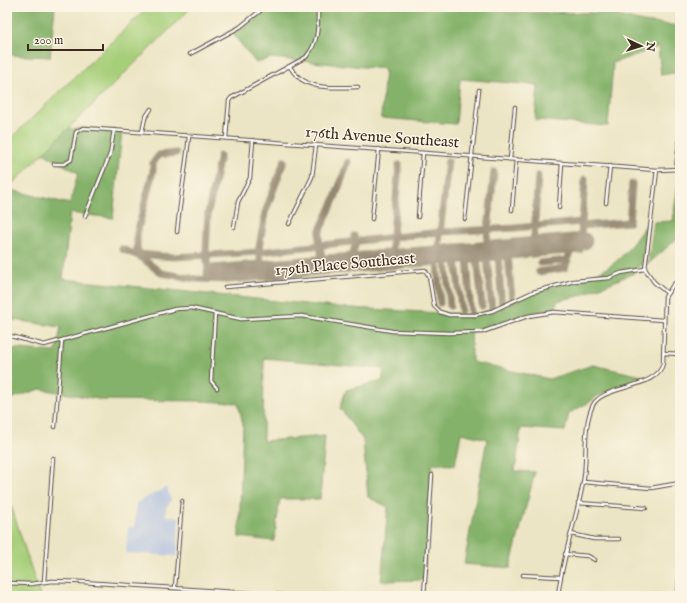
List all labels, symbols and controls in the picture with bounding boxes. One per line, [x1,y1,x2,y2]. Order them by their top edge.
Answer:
scale bar [28,26,103,52]
north arrow [621,26,661,66]
text: 200 m [34,33,63,48]
text: N [643,40,657,52]
street label: 176th Avenue Southeast [304,123,460,153]
street label: 179th Place Southeast [274,249,416,281]

